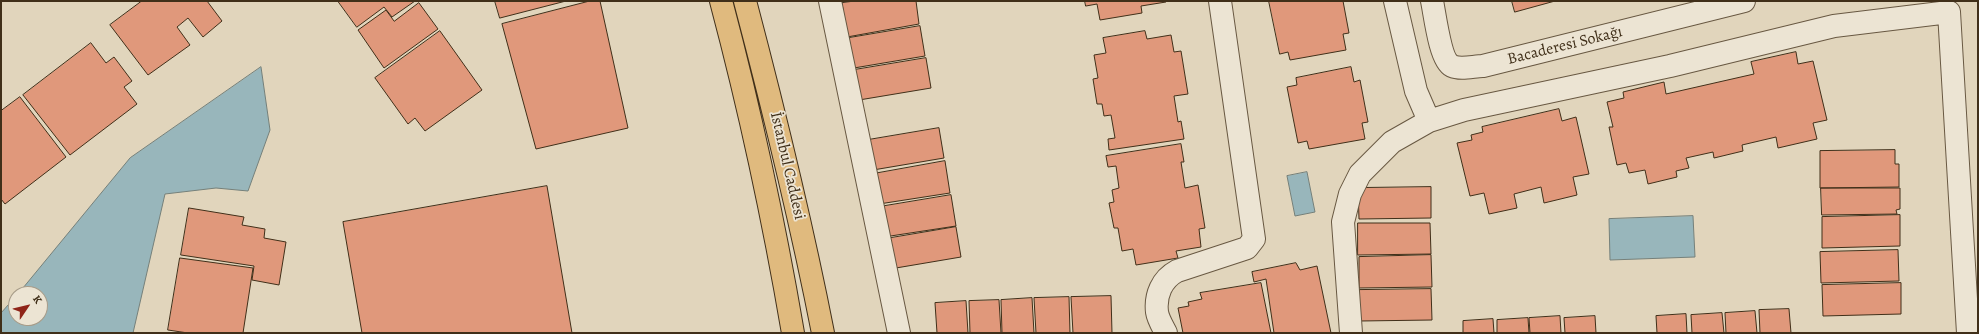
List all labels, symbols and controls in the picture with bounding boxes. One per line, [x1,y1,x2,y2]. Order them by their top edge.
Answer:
street label: Bacaderesi Sokağı [1506,22,1624,70]
street label: İstanbul Caddesi [765,110,809,222]
north arrow [8,286,48,326]
text: K [29,292,46,307]

